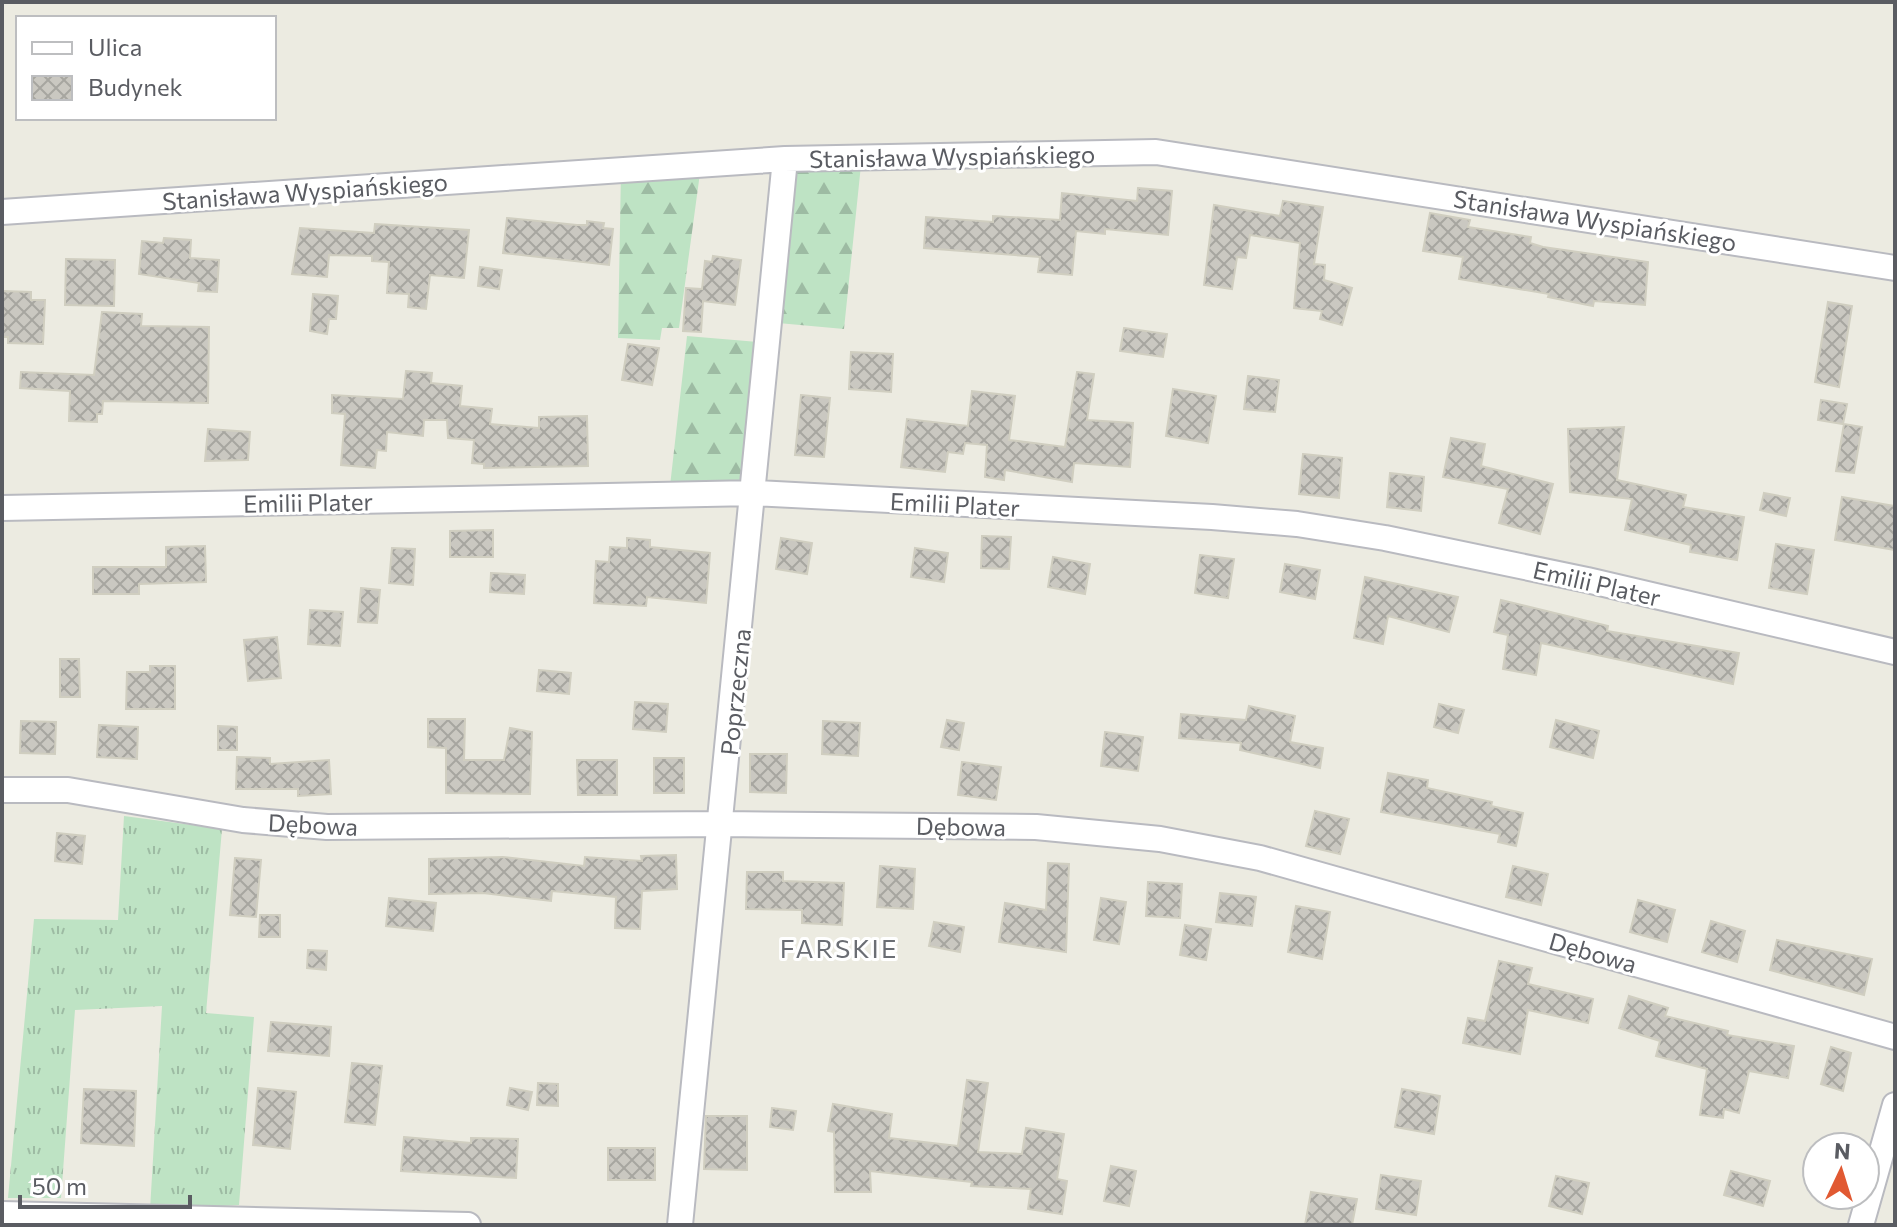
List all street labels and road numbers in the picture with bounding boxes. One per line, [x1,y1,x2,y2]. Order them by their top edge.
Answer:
street label: Stanisława Wyspiańskiego [809,139,1095,173]
street label: Stanisława Wyspiańskiego [161,167,449,215]
street label: Stanisława Wyspiańskiego [1451,183,1739,257]
street label: Emilii Plater [243,486,374,518]
street label: Emilii Plater [889,486,1021,522]
street label: Emilii Plater [1530,554,1664,612]
street label: Poprzeczna [714,627,756,757]
street label: Dębowa [267,807,359,841]
street label: Dębowa [916,811,1006,841]
street label: Dębowa [1546,926,1640,978]

